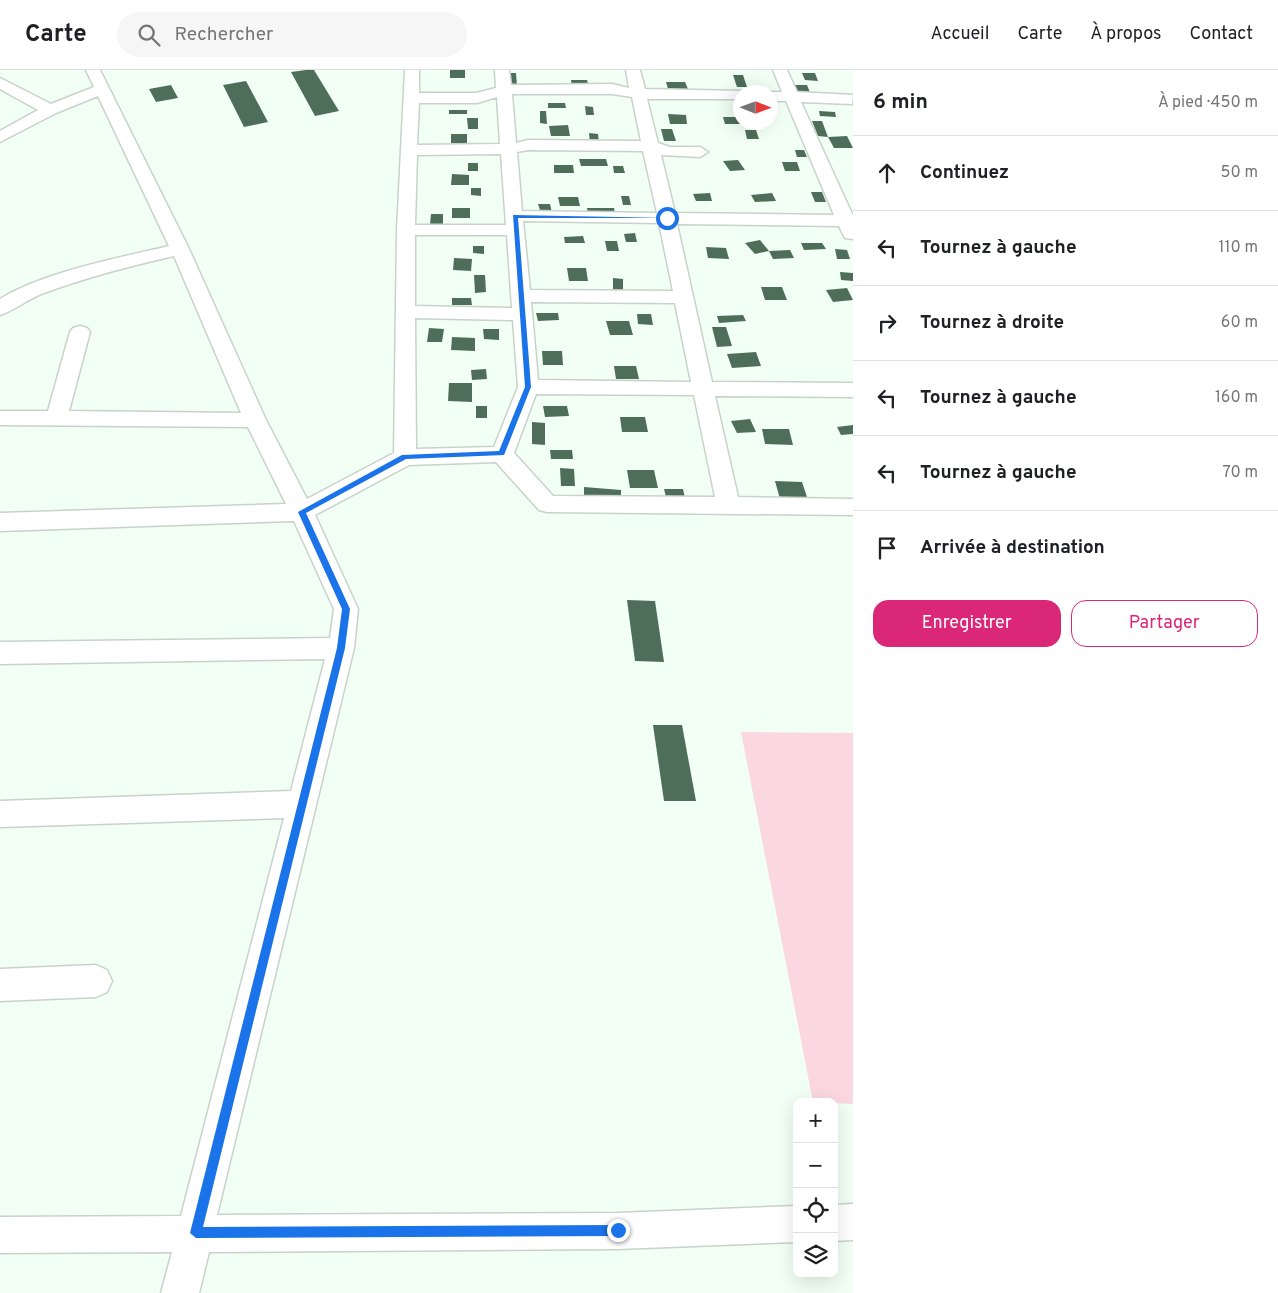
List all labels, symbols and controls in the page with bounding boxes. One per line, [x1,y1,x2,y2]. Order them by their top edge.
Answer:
search box [117,12,467,57]
text: Carte [25,20,87,50]
icon: search [135,21,163,49]
text: Rechercher [175,23,273,47]
text: Accueil [930,23,989,46]
text: Carte [1017,23,1062,46]
text: À propos [1090,23,1161,46]
text: Contact [1189,23,1253,46]
north arrow [733,85,778,130]
text: 6 min [873,89,928,116]
text: À pied · 450 m [1158,93,1258,113]
icon: ahead [873,159,901,187]
text: Continuez [920,161,1009,185]
text: 50 m [1221,163,1258,183]
route start [656,207,679,230]
icon: left [873,234,901,262]
text: Tournez à gauche [920,236,1077,260]
text: 110 m [1218,238,1258,258]
icon: right [873,309,901,337]
text: Tournez à droite [920,311,1064,335]
text: 60 m [1221,313,1258,333]
icon: left [873,384,901,412]
text: Tournez à gauche [920,386,1077,410]
text: 160 m [1215,388,1258,408]
icon: left [873,459,901,487]
text: Tournez à gauche [920,461,1077,485]
text: 70 m [1223,463,1258,483]
icon: arrive [873,534,901,562]
text: Arrivée à destination [920,536,1105,560]
button: Enregistrer [873,600,1061,647]
button: Partager [1071,600,1258,647]
map controls [793,1098,838,1278]
button: + [793,1098,838,1143]
button: − [793,1143,838,1188]
button: locate [793,1188,838,1233]
route end [607,1219,630,1242]
button: layers [793,1233,838,1278]

